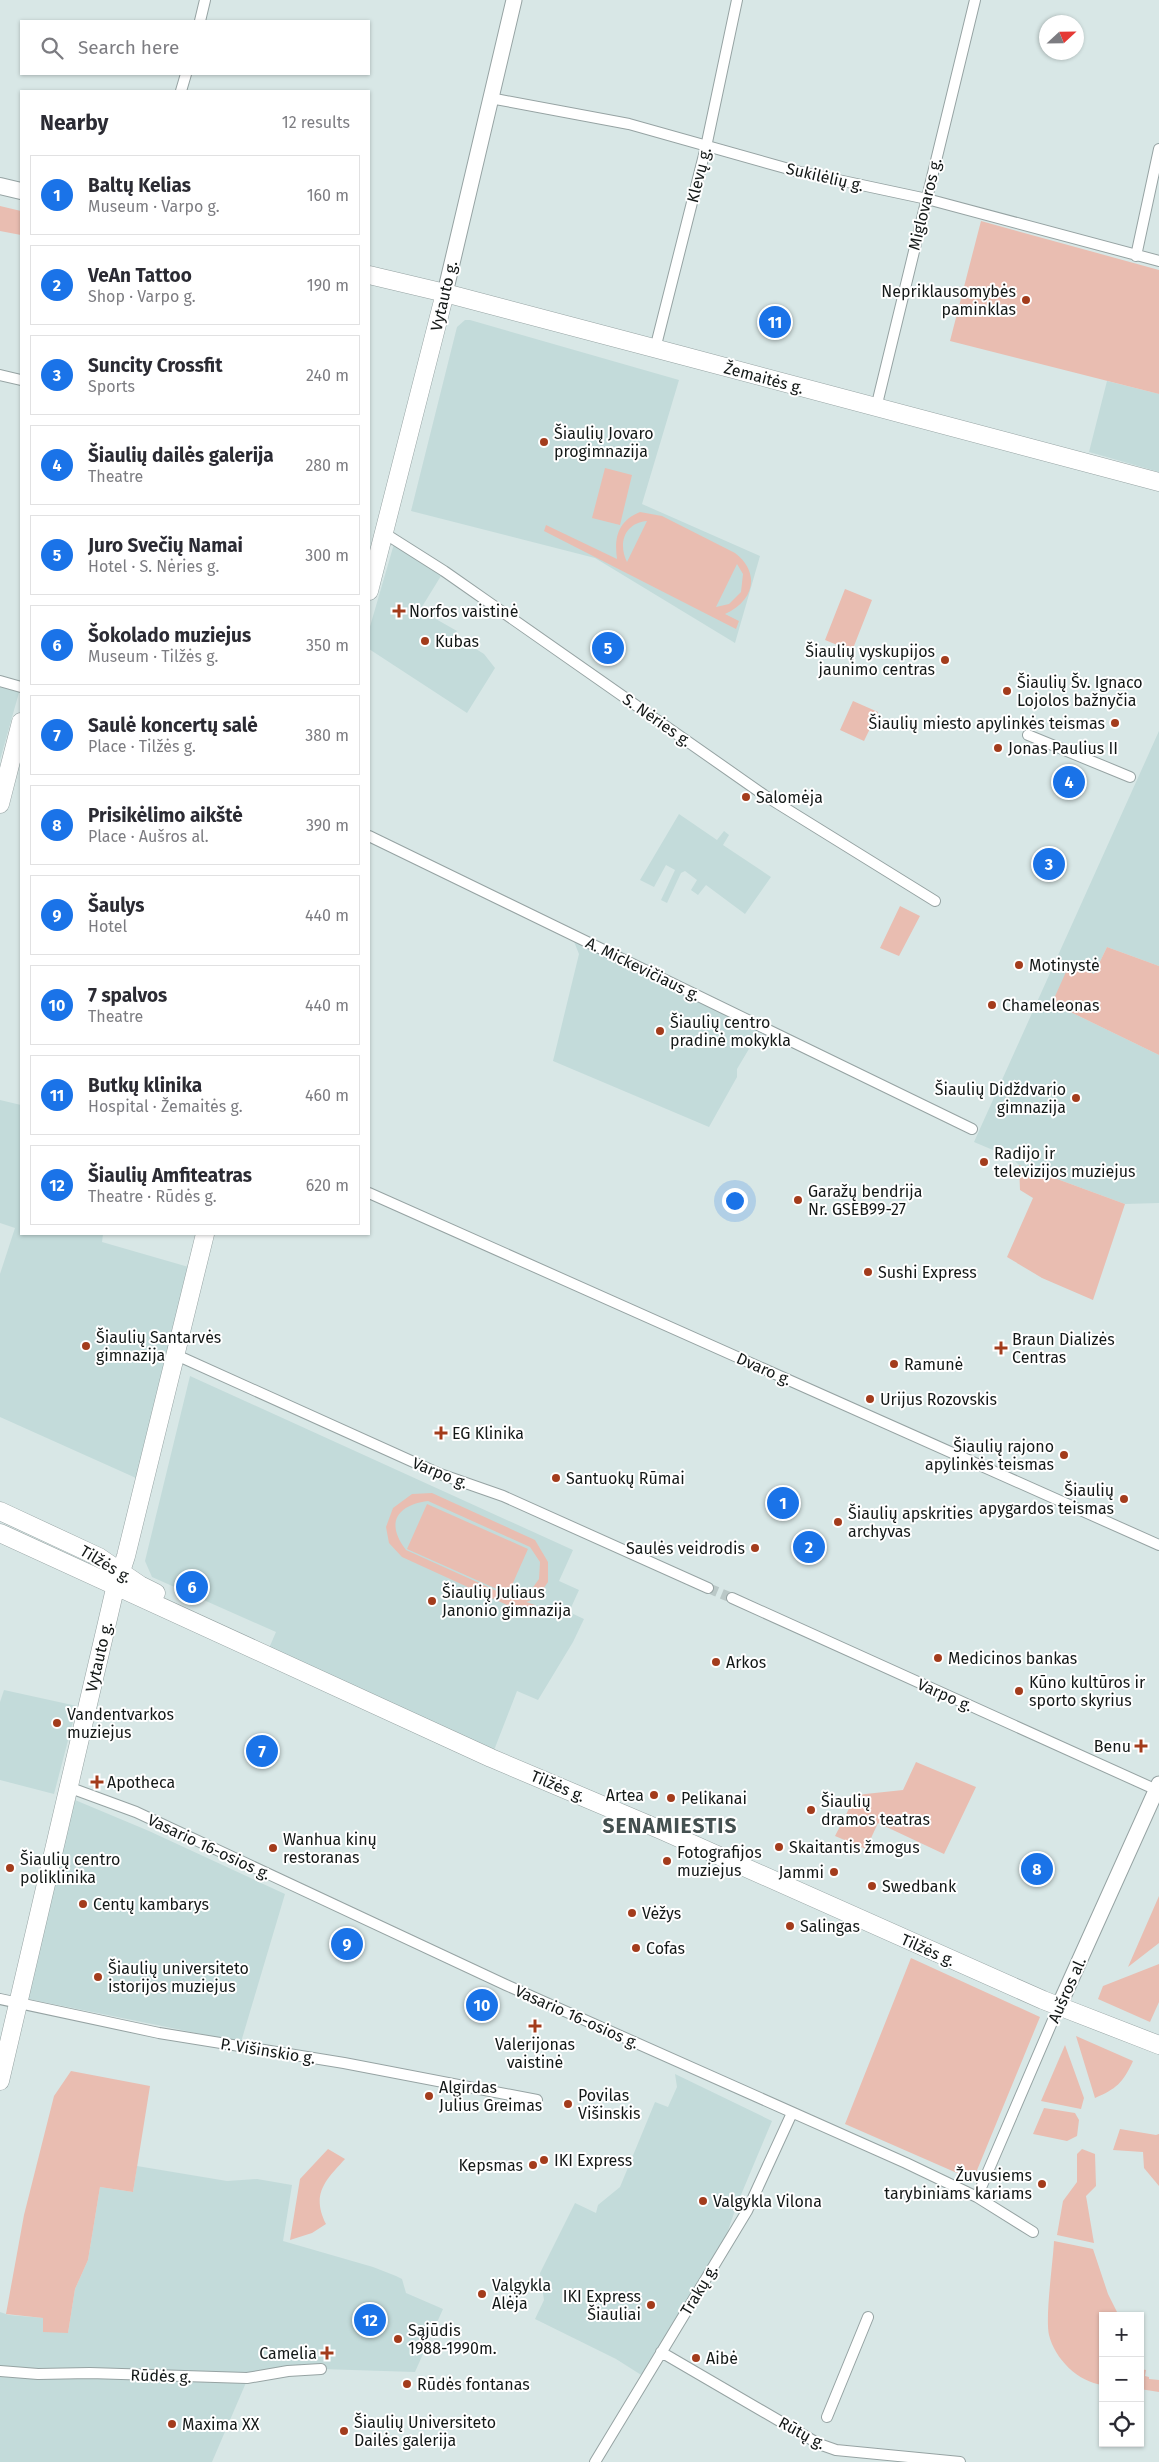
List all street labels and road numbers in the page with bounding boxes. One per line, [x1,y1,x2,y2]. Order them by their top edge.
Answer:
street label: Klevų g. [683,145,715,205]
street label: Miglovaros g. [904,156,946,252]
street label: Sukilėlių g. [784,159,866,195]
street label: Vytauto g. [427,259,461,333]
street label: Žemaitės g. [722,357,806,398]
street label: S. Nėries g. [619,689,695,751]
street label: A. Mickevičiaus g. [583,933,704,1005]
street label: Dvaro g. [734,1349,795,1390]
street label: Varpo g. [409,1453,471,1493]
street label: Tilžės g. [77,1541,136,1587]
street label: Vytauto g. [82,1620,116,1694]
street label: Varpo g. [914,1674,976,1716]
street label: Tilžės g. [528,1766,588,1806]
street label: Vasario 16-osios g. [144,1810,274,1884]
street label: Tilžės g. [898,1930,958,1970]
street label: Aušros al. [1044,1954,1090,2026]
street label: Vasario 16-osios g. [512,1981,642,2053]
street label: P. Višinskio g. [219,2034,317,2068]
street label: Trakų g. [676,2261,722,2319]
street label: Rūdės g. [130,2365,192,2387]
street label: Rūtų g. [775,2413,829,2453]

